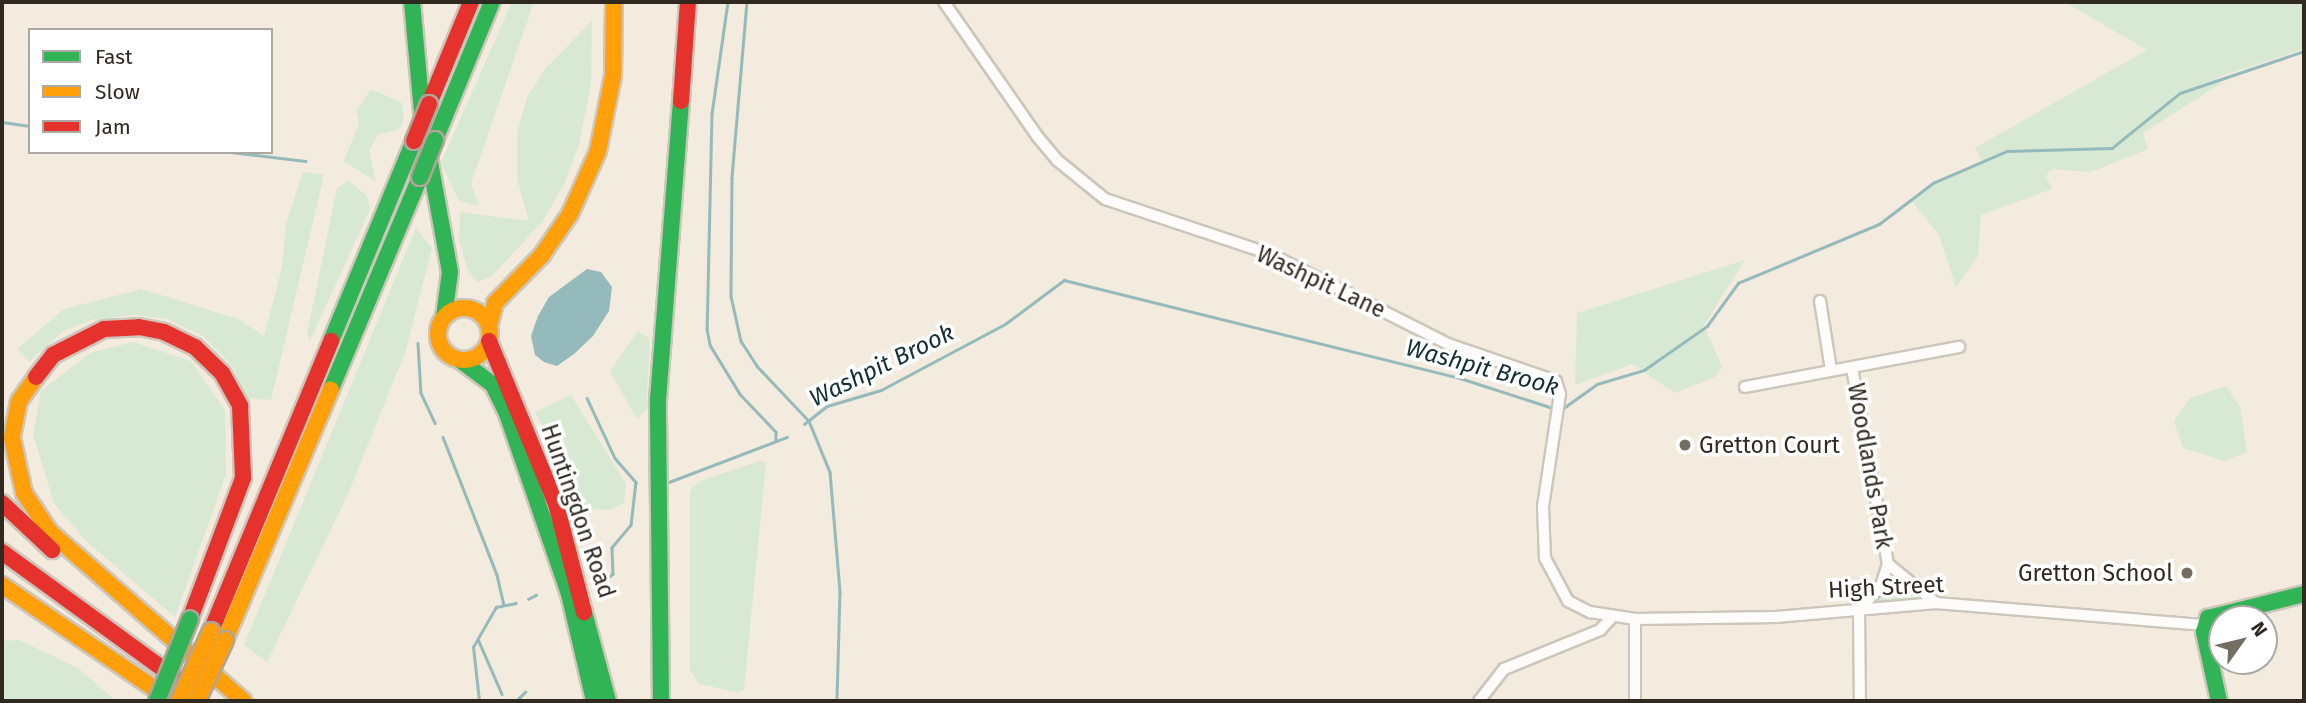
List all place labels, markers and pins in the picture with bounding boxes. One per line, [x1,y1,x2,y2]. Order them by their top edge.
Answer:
place label: Gretton Court [1699,431,1840,459]
marker: Gretton Court [1677,437,1693,453]
place label: Gretton School [2018,559,2173,587]
marker: Gretton School [2179,565,2195,581]

